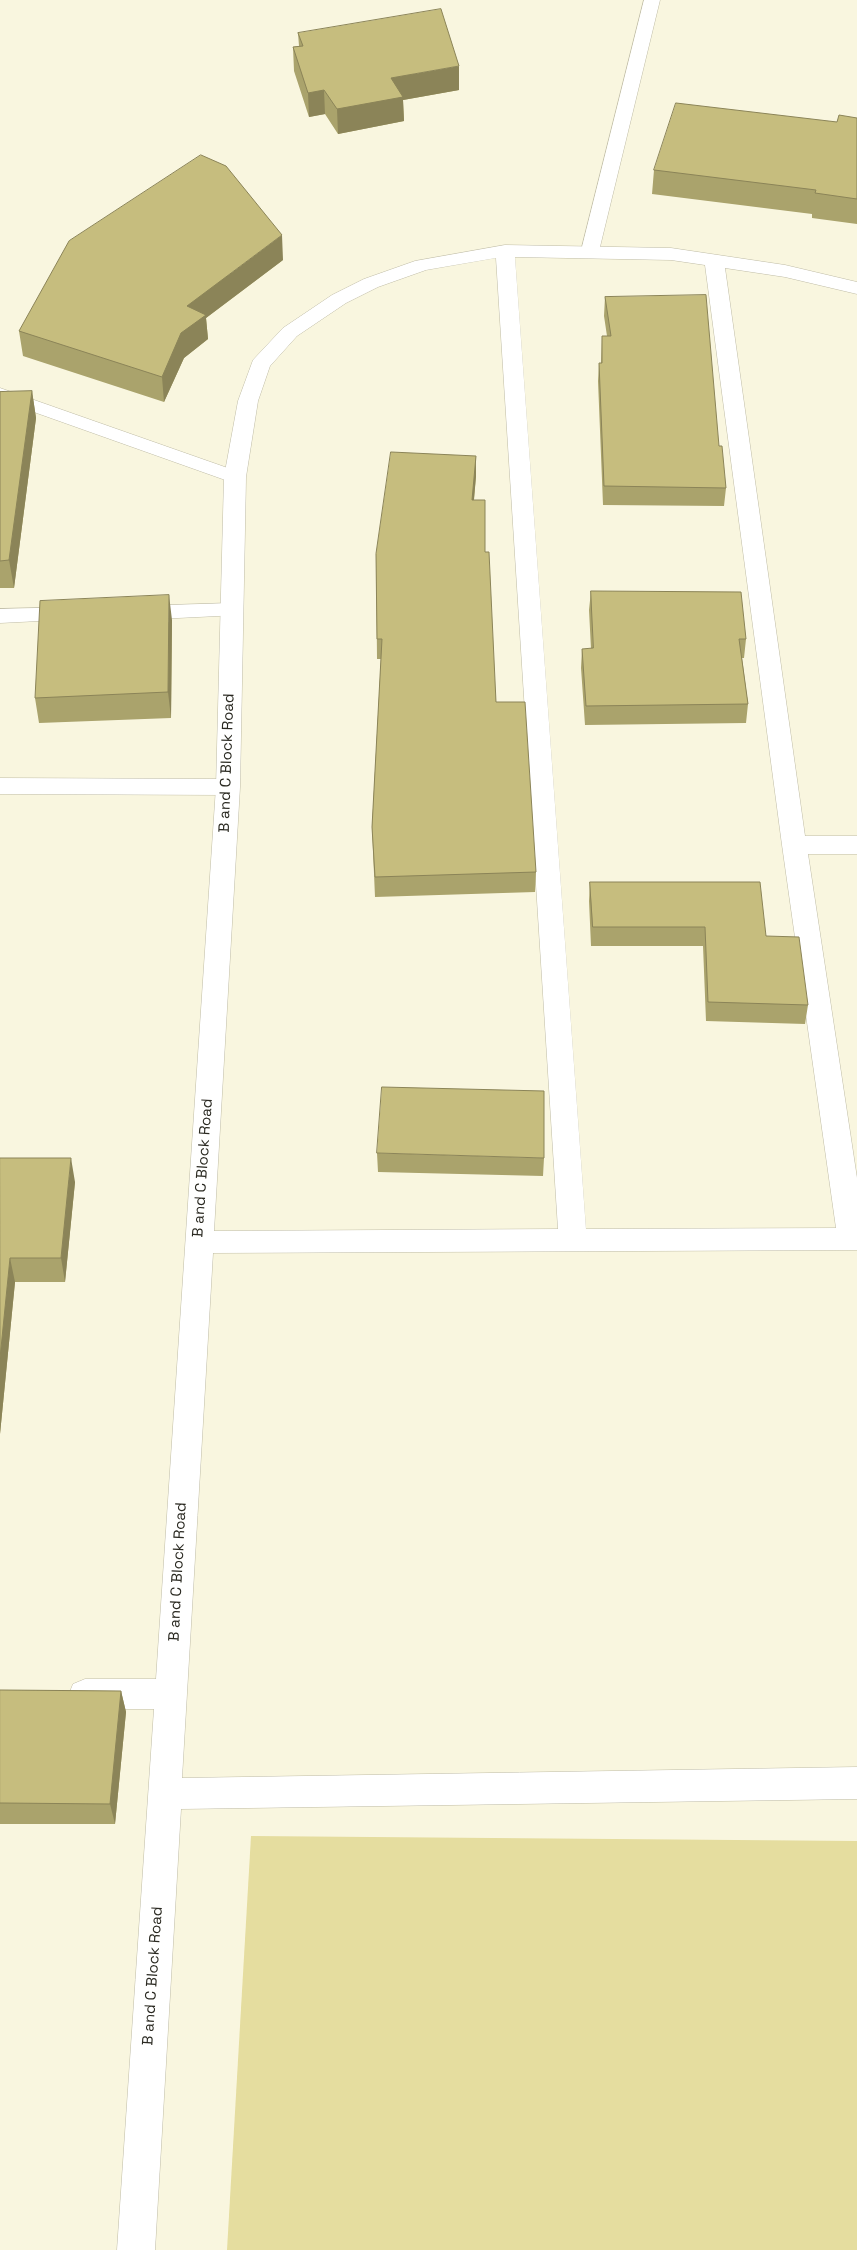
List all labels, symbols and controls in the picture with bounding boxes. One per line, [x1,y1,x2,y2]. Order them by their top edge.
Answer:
street label: B and C Block Road [216,693,238,833]
street label: B and C Block Road [189,1098,217,1238]
street label: B and C Block Road [165,1502,191,1642]
street label: B and C Block Road [139,1906,167,2046]

